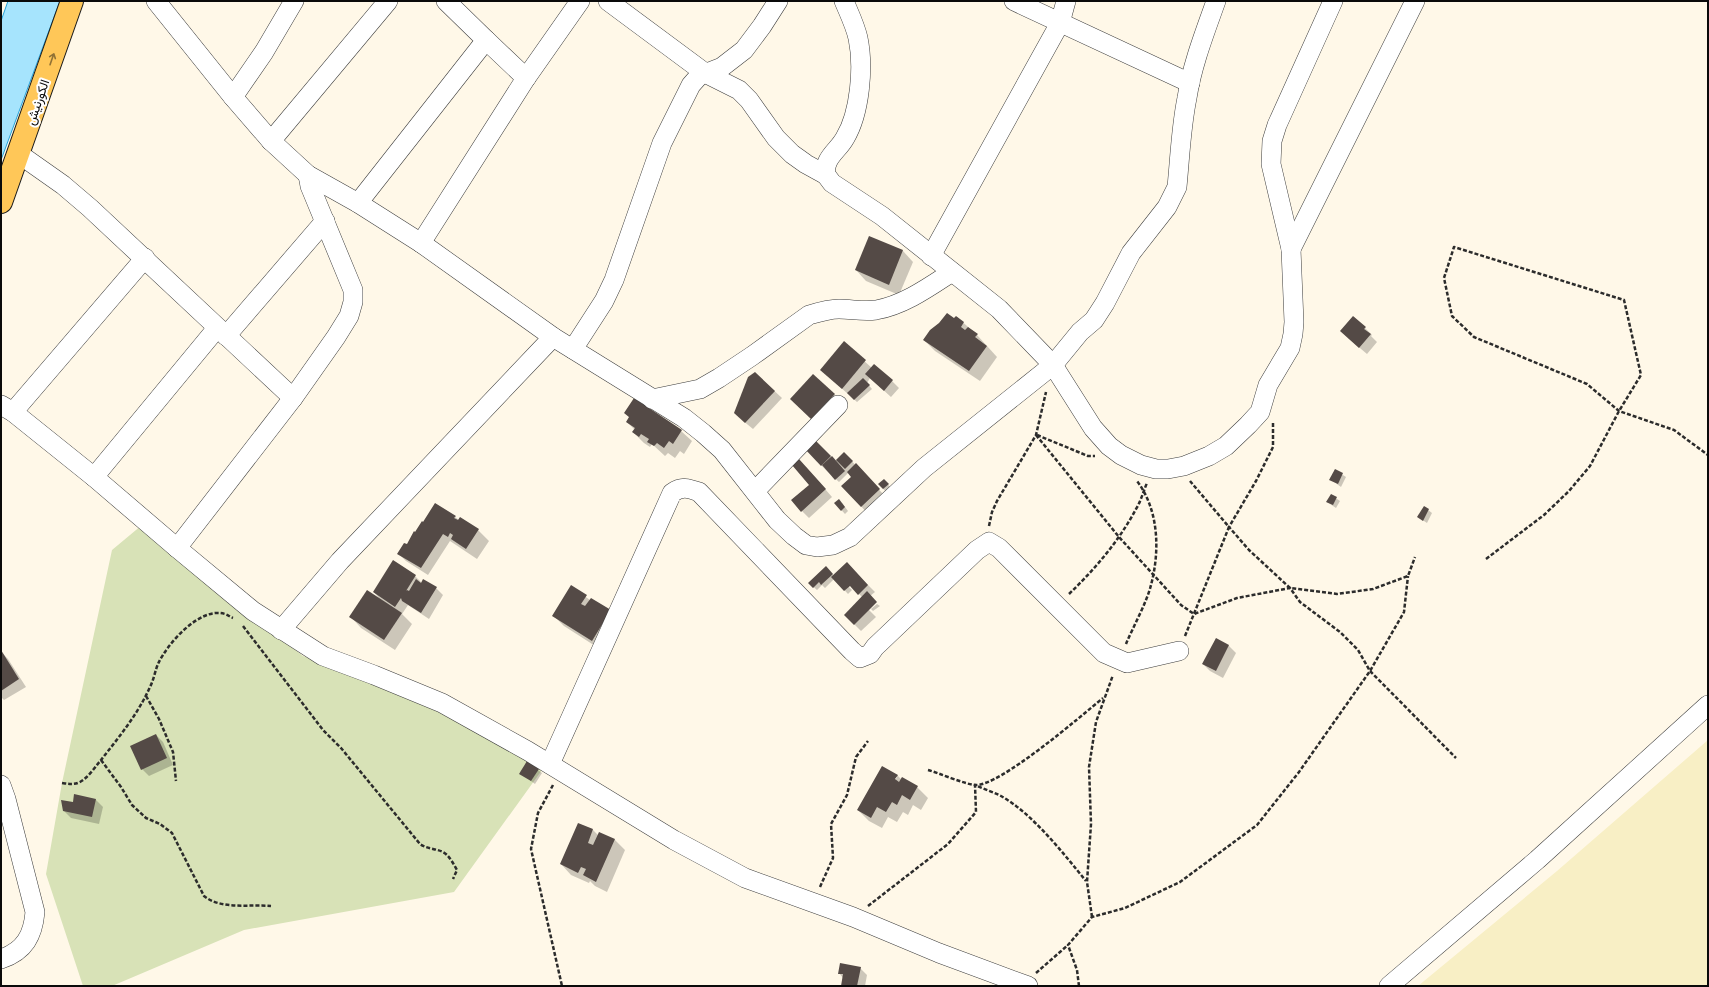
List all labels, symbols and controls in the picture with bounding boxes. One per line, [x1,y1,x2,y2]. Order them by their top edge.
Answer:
one-way arrow [48,54,56,66]
street label: الكورنيش [23,77,53,127]

